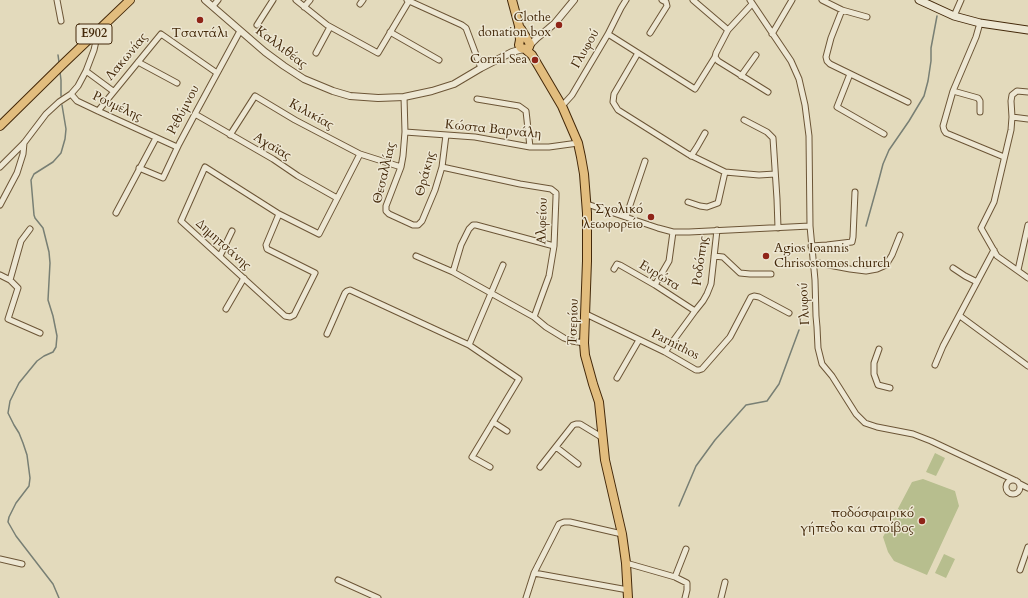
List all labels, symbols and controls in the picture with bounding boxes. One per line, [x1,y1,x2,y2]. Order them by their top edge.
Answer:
place label: Clothe donation box [478,10,551,41]
marker: Τσαντάλι [195,15,205,25]
marker: Clothe donation box [554,20,564,30]
street label: Καλλιθέας [252,23,310,73]
road number: E902 [76,24,112,44]
place label: Τσαντάλι [172,26,228,42]
street label: Γλυφού [569,27,603,71]
street label: Λακωνίας [103,30,151,84]
place label: Corral Sea [470,52,527,68]
marker: Corral Sea [530,55,540,65]
street label: Ρεθύμνου [164,83,204,137]
street label: Ρουμέλης [90,89,144,125]
street label: Κιλικίας [286,96,336,134]
street label: Κώστα Βαρνάλη [444,117,542,143]
street label: Αχαϊας [250,130,294,164]
street label: Θεσαλλίας [370,141,400,205]
street label: Θράκης [413,150,439,198]
street label: Αλφείου [534,197,552,245]
place label: Σχολικό λεωφορείο [583,202,643,233]
marker: Σχολικό λεωφορείο [646,212,656,222]
street label: Δημητσάνης [192,216,254,274]
street label: Ροδόπης [690,235,712,287]
place label: Agios Ioannis Chrisostomos church [774,241,890,272]
marker: Agios Ioannis Chrisostomos church [761,251,771,261]
street label: Ευρώτα [636,258,682,294]
street label: Γλυφού [796,282,814,326]
street label: Τσερίου [565,298,583,346]
street label: Parnithos [648,326,702,364]
place label: ποδόσφαιρικό γήπεδο και στοίβος [800,506,914,537]
marker: ποδόσφαιρικό γήπεδο και στοίβος [917,516,927,526]

